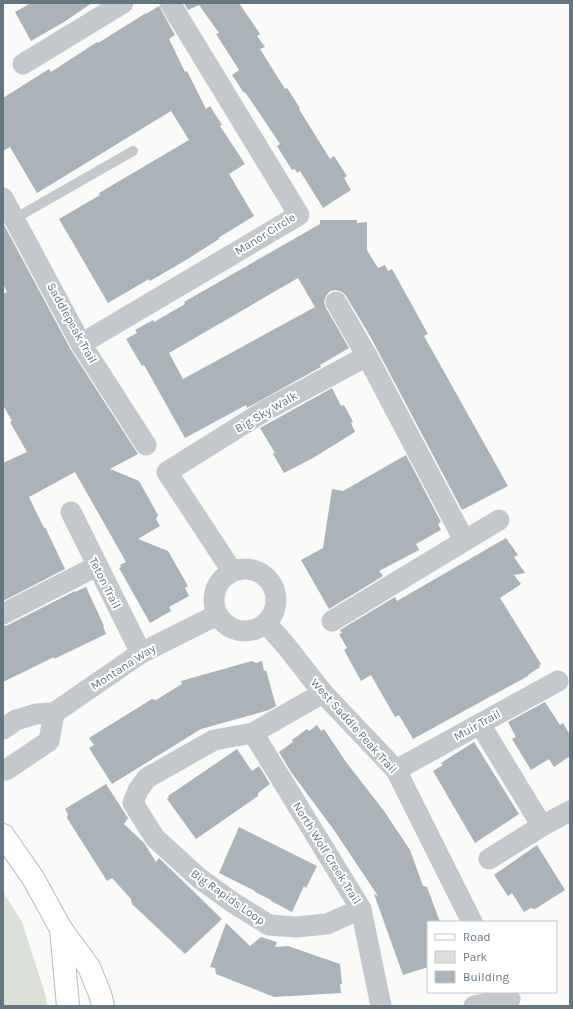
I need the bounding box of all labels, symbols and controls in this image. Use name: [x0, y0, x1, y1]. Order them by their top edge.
street label: Manor Circle: [232, 210, 298, 258]
street label: Saddlepeak Trail: [44, 280, 100, 366]
street label: Big Sky Walk: [232, 388, 300, 436]
street label: Teton Trail: [86, 555, 124, 611]
street label: Montana Way: [88, 641, 158, 693]
street label: West Saddle Peak Trail: [308, 676, 400, 776]
street label: Muir Trail: [451, 706, 503, 744]
street label: North Wolf Creek Trail: [290, 799, 364, 907]
street label: Big Rapids Loop: [188, 866, 268, 928]
legend: [427, 921, 557, 993]
text: Road: [463, 930, 491, 944]
text: Park: [463, 950, 488, 964]
text: Building: [463, 970, 510, 984]

